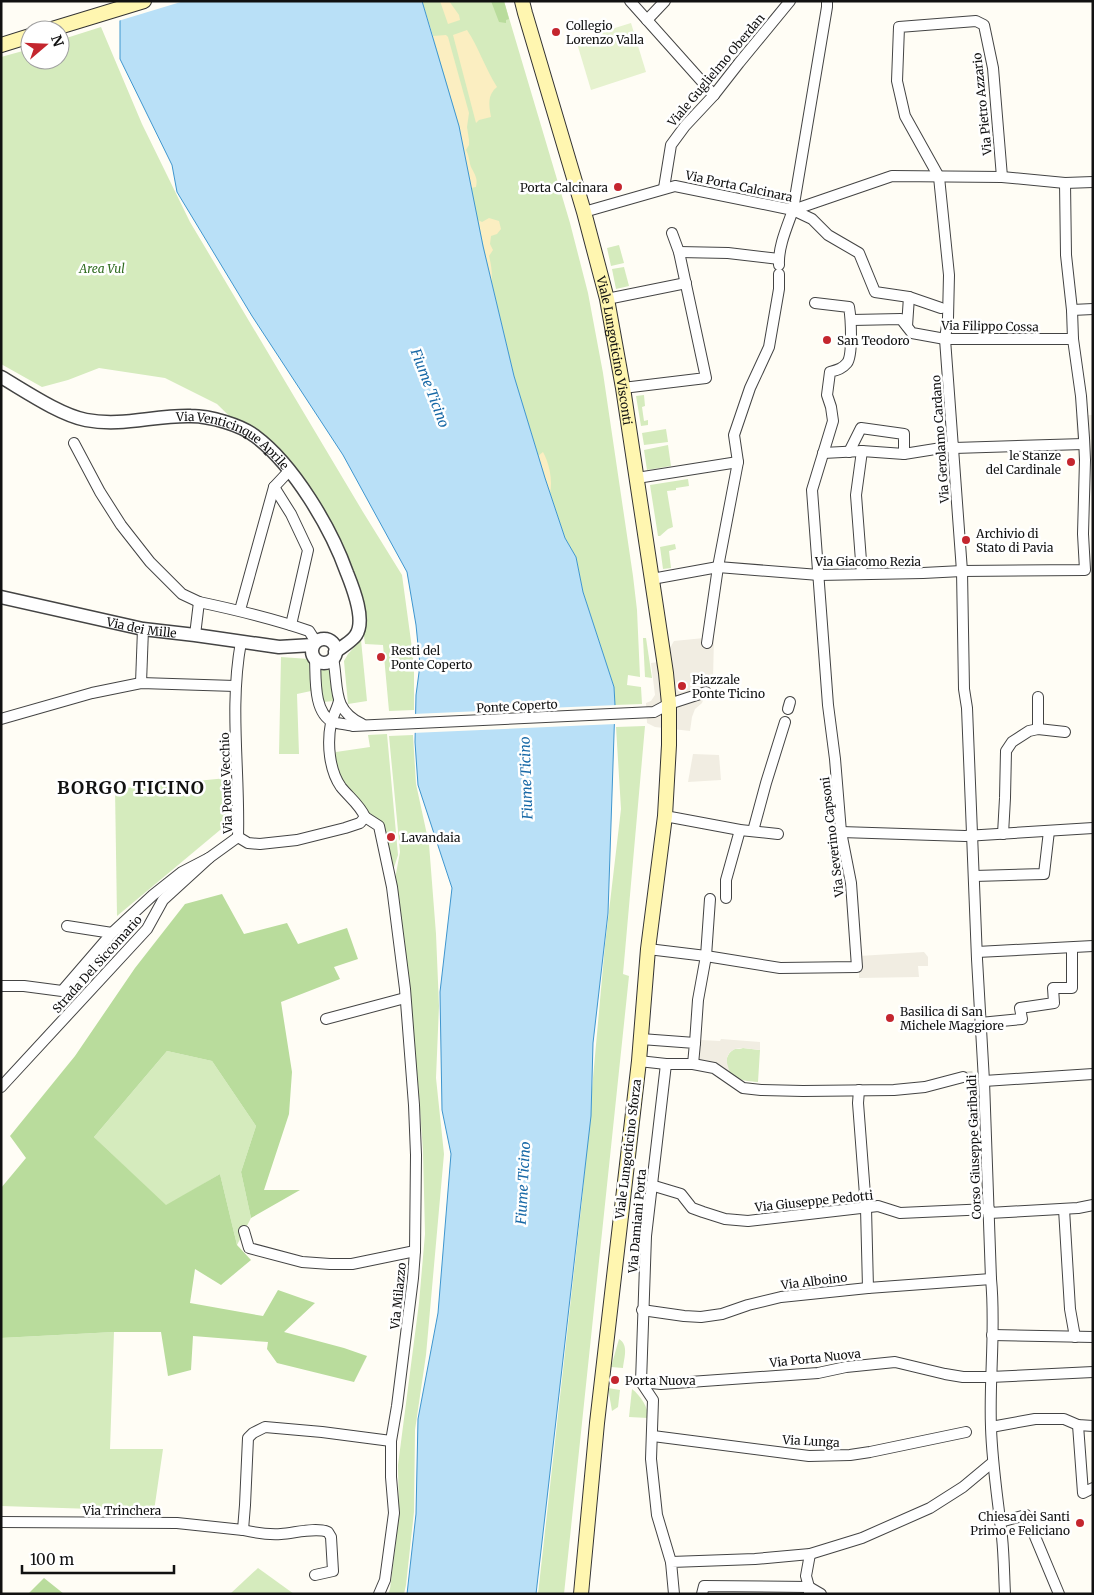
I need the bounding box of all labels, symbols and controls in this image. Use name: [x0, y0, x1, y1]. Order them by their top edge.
street label: Viale Guglielmo Oberdan: [664, 10, 768, 130]
place label: Collegio Lorenzo Valla: [566, 18, 644, 47]
north arrow: [20, 20, 70, 70]
marker: Collegio Lorenzo Valla: [550, 26, 562, 38]
text: N: [47, 33, 68, 49]
street label: Via Pietro Azzario: [969, 52, 995, 157]
street label: Via Porta Calcinara: [683, 167, 794, 205]
place label: Porta Calcinara: [520, 180, 609, 195]
marker: Porta Calcinara: [612, 181, 624, 193]
park label: Area Vul: [78, 261, 125, 276]
street label: Viale Lungoticino Visconti: [593, 273, 636, 426]
street label: Via Filippo Cossa: [940, 318, 1039, 334]
place label: San Teodoro: [837, 333, 910, 348]
marker: San Teodoro: [821, 334, 833, 346]
water label: Fiume Ticino: [406, 345, 453, 430]
street label: Via Gerolamo Cardano: [928, 375, 952, 504]
street label: Via Venticinque Aprile: [175, 408, 293, 472]
place label: le Stanze del Cardinale: [986, 448, 1061, 477]
marker: le Stanze del Cardinale: [1065, 456, 1077, 468]
place label: Archivio di Stato di Pavia: [975, 526, 1054, 555]
marker: Archivio di Stato di Pavia: [960, 534, 972, 546]
street label: Via Giacomo Rezia: [814, 554, 922, 569]
street label: Via dei Mille: [104, 613, 178, 640]
place label: Resti del Ponte Coperto: [391, 643, 472, 672]
marker: Resti del Ponte Coperto: [375, 651, 387, 663]
place label: Piazzale Ponte Ticino: [692, 672, 765, 701]
marker: Piazzale Ponte Ticino: [676, 680, 688, 692]
street label: Ponte Coperto: [476, 696, 558, 716]
street label: Via Ponte Vecchio: [217, 732, 235, 835]
water label: Fiume Ticino: [516, 736, 536, 821]
district label: BORGO TICINO: [57, 776, 205, 799]
street label: Via Severino Capsoni: [817, 776, 847, 899]
place label: Lavandaia: [401, 830, 461, 845]
marker: Lavandaia: [385, 831, 397, 843]
street label: Strada Del Siccomario: [49, 912, 145, 1016]
place label: Basilica di San Michele Maggiore: [900, 1004, 1004, 1033]
marker: Basilica di San Michele Maggiore: [884, 1012, 896, 1024]
street label: Corso Giuseppe Garibaldi: [964, 1074, 984, 1220]
street label: Viale Lungoticino Sforza: [612, 1078, 644, 1221]
water label: Fiume Ticino: [512, 1141, 534, 1226]
street label: Via Damiani Porta: [625, 1168, 649, 1275]
street label: Via Giuseppe Pedotti: [753, 1187, 874, 1215]
street label: Via Milazzo: [387, 1262, 409, 1331]
street label: Via Alboino: [779, 1269, 848, 1293]
street label: Via Porta Nuova: [768, 1346, 862, 1370]
place label: Porta Nuova: [625, 1373, 696, 1388]
marker: Porta Nuova: [609, 1374, 621, 1386]
street label: Via Lunga: [781, 1432, 841, 1450]
street label: Via Trinchera: [82, 1503, 162, 1518]
place label: Chiesa dei Santi Primo e Feliciano: [970, 1509, 1070, 1538]
marker: Chiesa dei Santi Primo e Feliciano: [1074, 1517, 1086, 1529]
scale bar: [22, 1542, 175, 1574]
text: 100 m: [30, 1550, 74, 1569]

